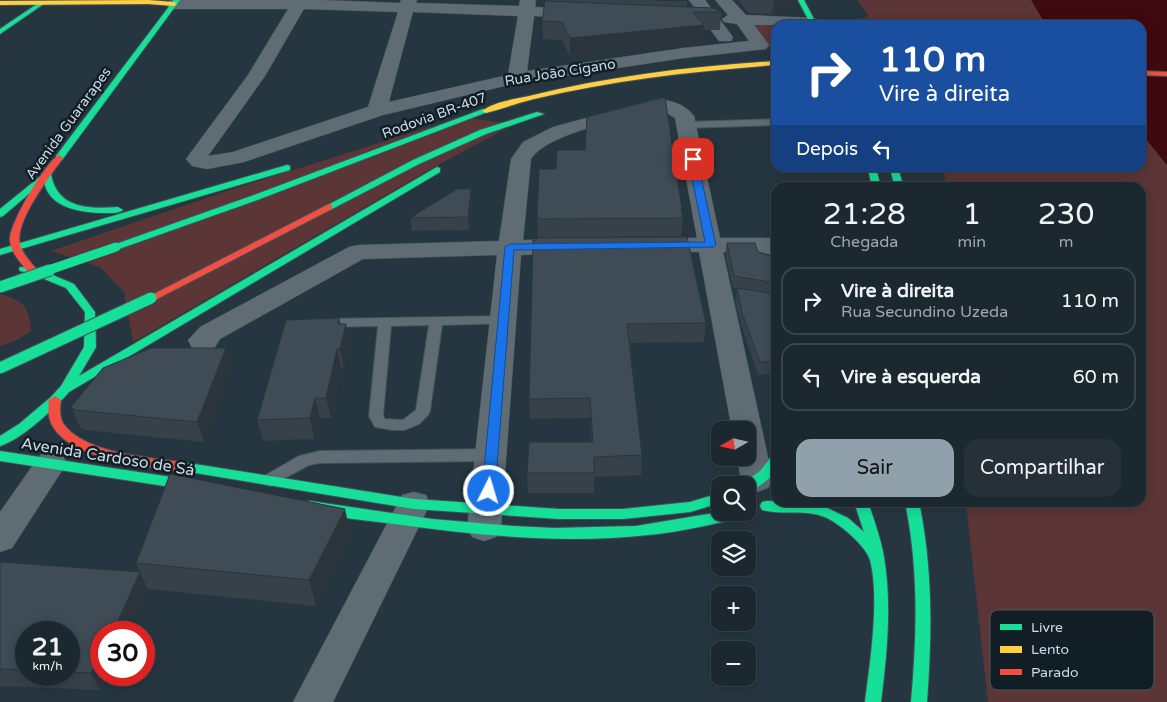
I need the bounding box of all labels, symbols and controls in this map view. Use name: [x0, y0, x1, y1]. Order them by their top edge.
text: 110 m: [879, 39, 986, 81]
icon: right: [796, 40, 861, 105]
street label: Rua João Cigano: [503, 55, 617, 90]
street label: Avenida Guararapes: [22, 64, 115, 183]
text: Vire à direita: [879, 81, 1010, 107]
street label: Rodovia BR-407: [380, 89, 489, 142]
icon: left: [868, 135, 896, 163]
pin: [672, 138, 714, 180]
text: Depois: [796, 138, 858, 160]
icon: arrive: [679, 145, 707, 173]
text: 21:28: [823, 196, 906, 233]
text: 1: [962, 196, 981, 233]
text: 230: [1038, 196, 1094, 233]
text: Chegada: [830, 232, 898, 252]
text: min: [958, 232, 986, 252]
text: m: [1059, 232, 1073, 252]
text: Vire à direita: [841, 280, 954, 302]
icon: right: [798, 287, 826, 315]
text: 110 m: [1061, 290, 1119, 312]
text: Rua Secundino Uzeda: [841, 302, 1008, 322]
icon: left: [798, 363, 826, 391]
text: Vire à esquerda: [841, 366, 981, 388]
text: 60 m: [1073, 366, 1119, 388]
north arrow: [711, 421, 756, 466]
map controls: [711, 421, 756, 686]
street label: Avenida Cardoso de Sá: [20, 433, 196, 481]
button: Sair: [796, 439, 954, 497]
button: Compartilhar: [964, 439, 1121, 497]
position arrow: [462, 464, 514, 516]
button: search: [711, 476, 756, 521]
button: layers: [711, 531, 756, 576]
button: +: [711, 586, 756, 631]
legend: [990, 610, 1154, 690]
text: Livre: [1031, 619, 1063, 636]
speed limit sign: 30: [90, 621, 155, 686]
text: 21: [32, 632, 63, 662]
button: −: [711, 641, 756, 686]
text: Lento: [1031, 641, 1069, 658]
text: km/h: [32, 659, 63, 673]
text: Parado: [1031, 664, 1079, 681]

